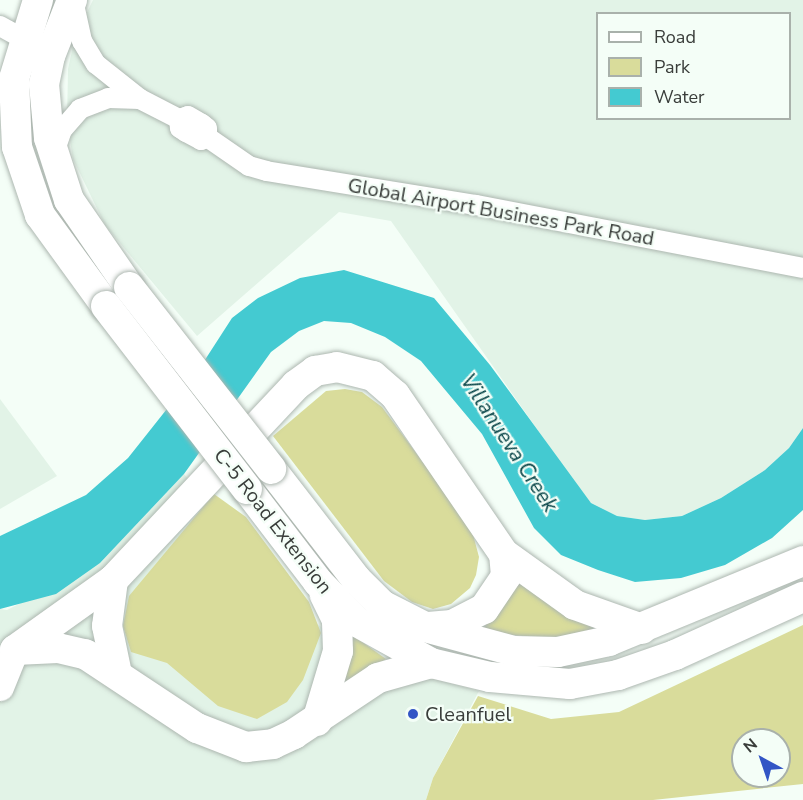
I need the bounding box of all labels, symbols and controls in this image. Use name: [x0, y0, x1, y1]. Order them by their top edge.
legend: [596, 12, 791, 120]
text: Road: [654, 25, 696, 49]
text: Park: [654, 55, 690, 79]
text: Water: [654, 85, 705, 109]
street label: Global Airport Business Park Road: [346, 173, 656, 251]
water label: Villanueva Creek: [455, 369, 563, 517]
street label: C-5 Road Extension: [209, 443, 337, 599]
place label: Cleanfuel: [425, 702, 511, 726]
marker: Cleanfuel: [406, 707, 420, 721]
north arrow: [731, 728, 791, 788]
text: N: [739, 733, 762, 758]

